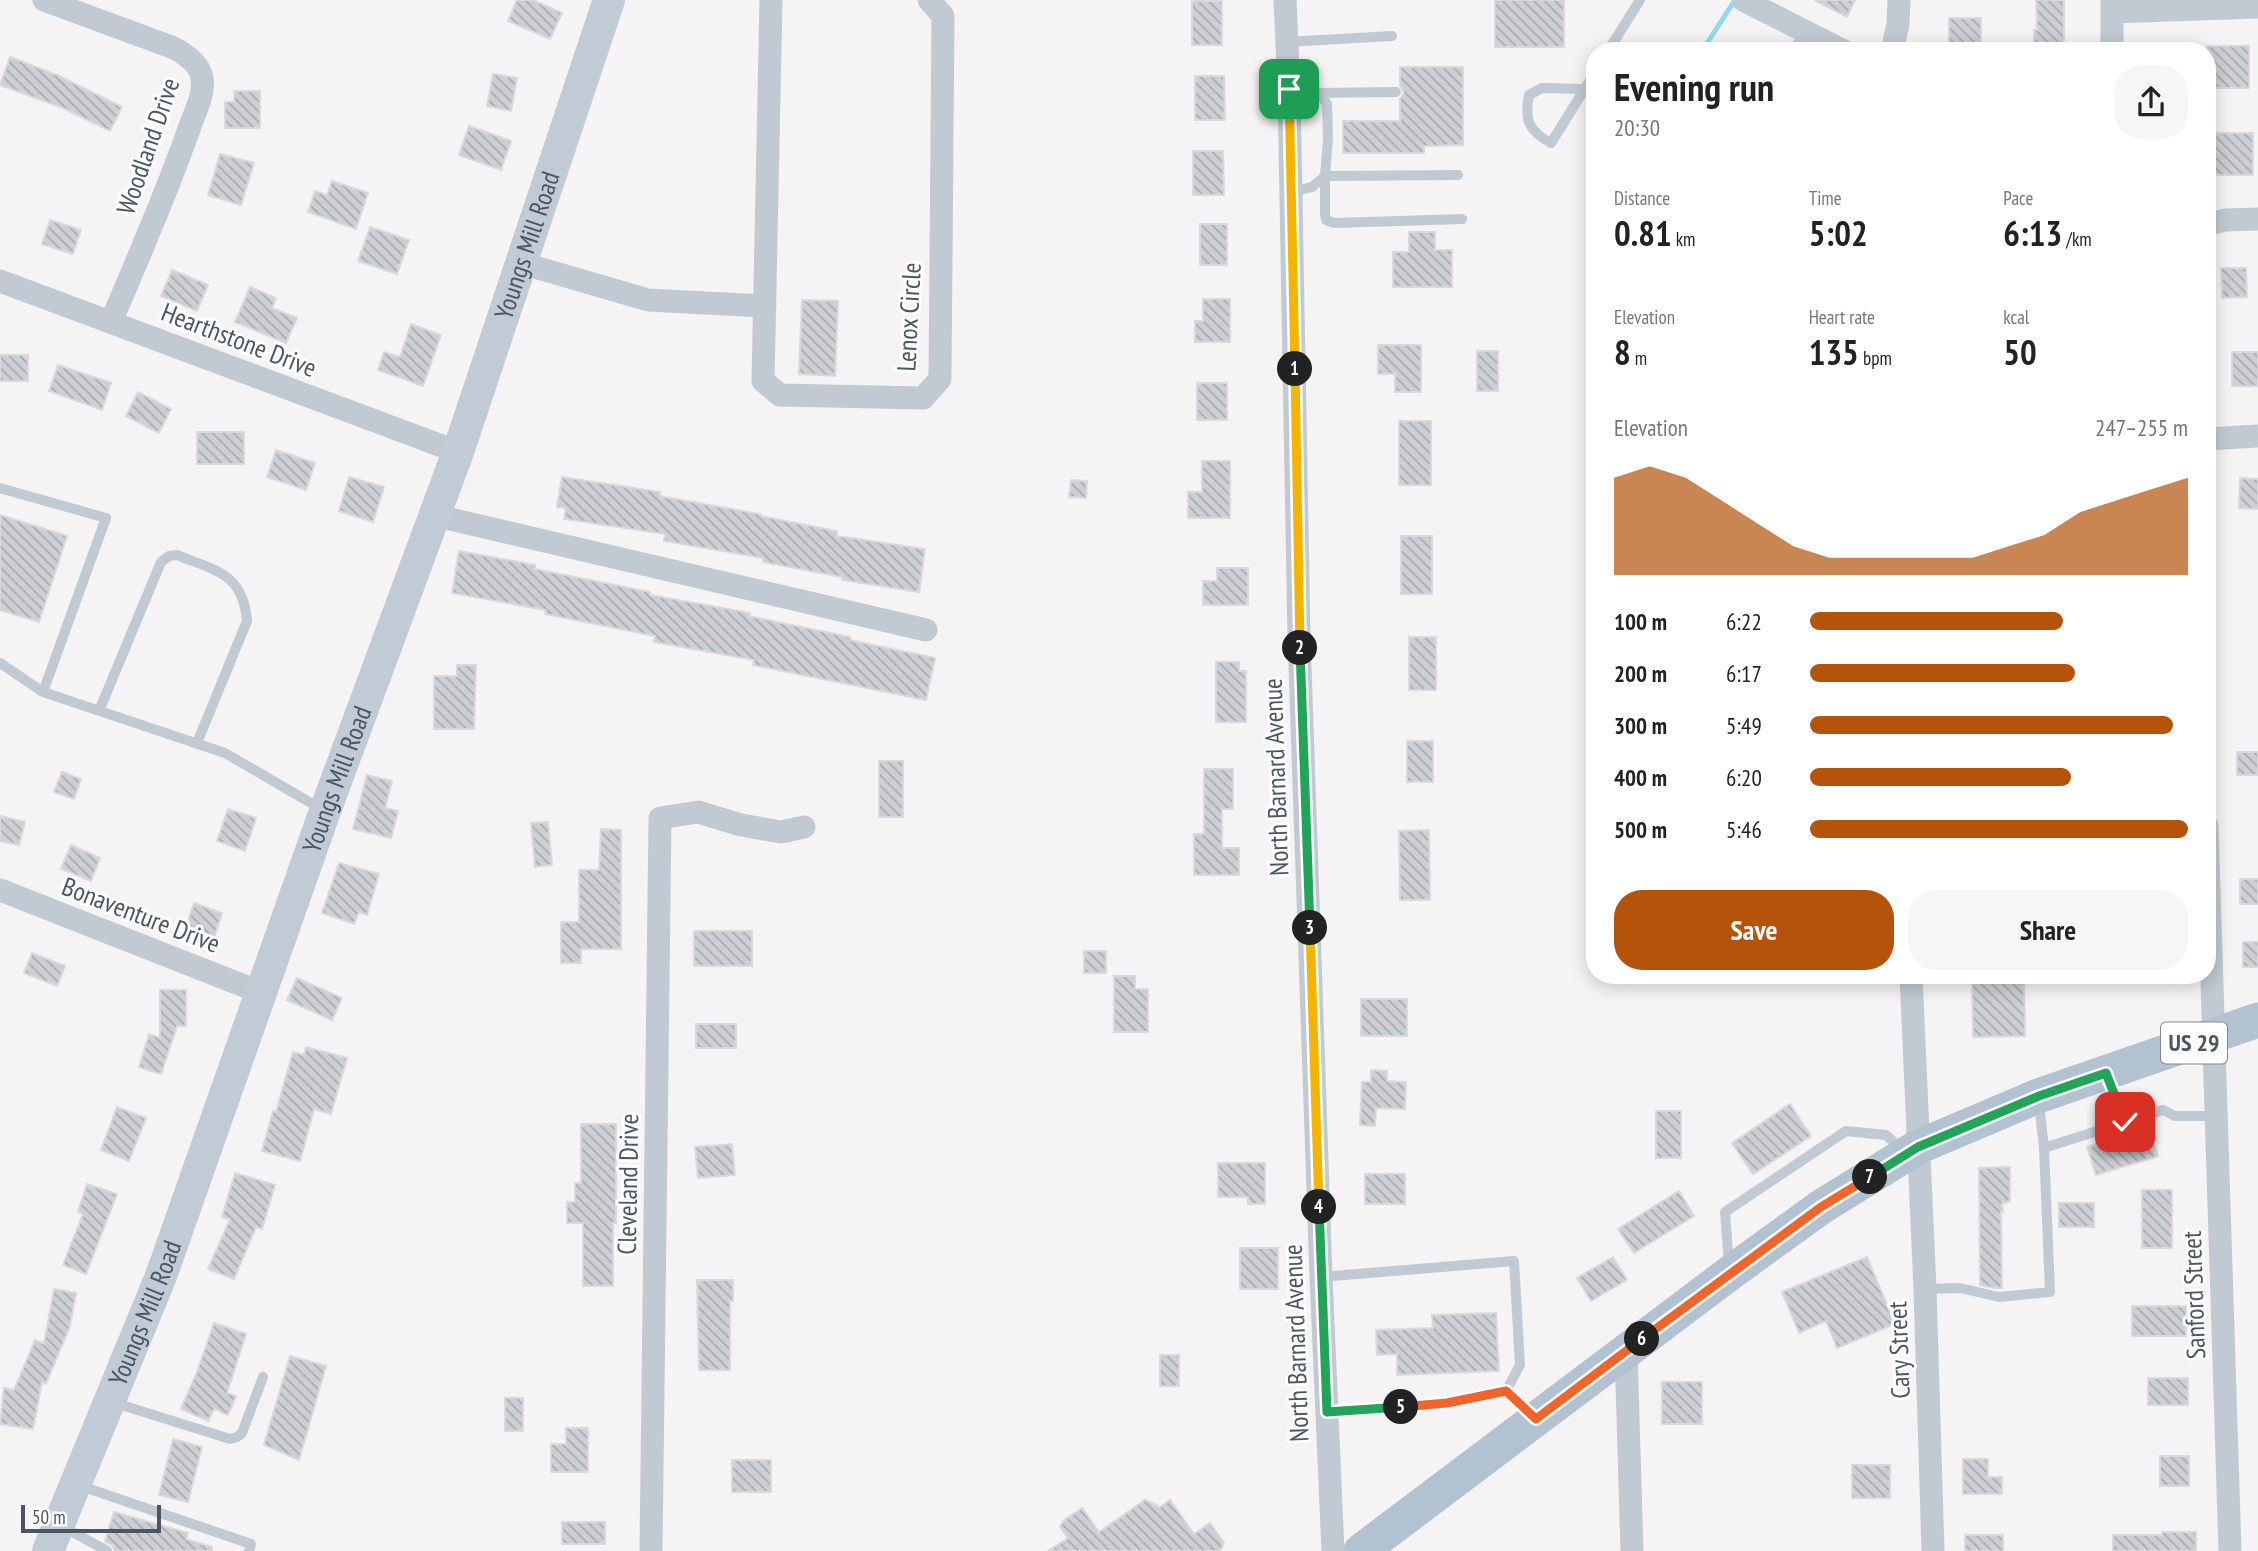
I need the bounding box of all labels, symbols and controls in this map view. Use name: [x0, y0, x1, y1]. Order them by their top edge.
pin: [1259, 59, 1319, 119]
text: Evening run: [1614, 62, 1774, 111]
button: share: [2114, 65, 2188, 139]
icon: arrive: [1270, 70, 1308, 108]
street label: Woodland Drive: [109, 73, 186, 218]
text: 20:30: [1614, 113, 1660, 142]
street label: Youngs Mill Road: [487, 167, 567, 323]
text: Distance: [1614, 186, 1670, 210]
text: Time: [1809, 186, 1842, 210]
text: Pace: [2003, 186, 2033, 210]
text: 0.81: [1614, 210, 1672, 256]
text: 5:02: [1809, 210, 1868, 256]
text: 6:13: [2003, 210, 2062, 256]
text: km: [1672, 227, 1695, 251]
text: /km: [2062, 227, 2092, 251]
street label: Lenox Circle: [889, 262, 928, 372]
street label: Hearthstone Drive: [157, 295, 321, 384]
text: Elevation: [1614, 305, 1675, 329]
text: Heart rate: [1809, 305, 1875, 329]
text: kcal: [2003, 305, 2029, 329]
text: 8: [1614, 329, 1631, 375]
text: 135: [1809, 329, 1859, 375]
text: 50: [2003, 329, 2037, 375]
text: m: [1631, 346, 1647, 370]
text: bpm: [1859, 346, 1892, 370]
pin: 1: [1278, 352, 1312, 386]
text: 1: [1290, 356, 1299, 380]
text: Elevation: [1614, 413, 1688, 442]
text: 247–255 m: [2095, 413, 2188, 442]
text: 100 m: [1614, 607, 1667, 636]
text: 6:22: [1726, 607, 1762, 636]
pin: 2: [1282, 630, 1318, 666]
text: 2: [1295, 635, 1304, 659]
text: 200 m: [1614, 659, 1667, 688]
text: 6:17: [1726, 659, 1762, 688]
street label: North Barnard Avenue: [1256, 678, 1295, 876]
street label: Youngs Mill Road: [295, 702, 378, 857]
text: 300 m: [1614, 711, 1667, 740]
text: 5:49: [1726, 711, 1762, 740]
text: 400 m: [1614, 763, 1667, 792]
text: 6:20: [1726, 763, 1762, 792]
text: 500 m: [1614, 815, 1667, 844]
text: 5:46: [1726, 815, 1762, 844]
street label: Bonaventure Drive: [58, 869, 225, 960]
button: Save: [1614, 890, 1894, 970]
button: Share: [1908, 890, 2188, 970]
pin: 3: [1292, 911, 1328, 946]
text: 3: [1305, 915, 1314, 939]
road number: US 29: [2161, 1023, 2227, 1064]
pin: [2095, 1092, 2155, 1152]
icon: check: [2106, 1103, 2144, 1141]
street label: Cleveland Drive: [610, 1113, 645, 1255]
pin: 7: [1853, 1160, 1888, 1194]
text: 7: [1865, 1164, 1874, 1188]
pin: 4: [1302, 1190, 1336, 1224]
text: 4: [1314, 1194, 1323, 1218]
street label: Sanford Street: [2175, 1230, 2212, 1360]
street label: Youngs Mill Road: [101, 1236, 188, 1390]
street label: North Barnard Avenue: [1276, 1244, 1315, 1442]
street label: Cary Street: [1880, 1301, 1917, 1399]
pin: 6: [1624, 1322, 1660, 1356]
text: 6: [1637, 1326, 1646, 1350]
pin: 5: [1384, 1390, 1418, 1424]
text: 5: [1396, 1394, 1405, 1418]
scale bar: [21, 1502, 161, 1534]
text: 50 m: [32, 1505, 66, 1529]

